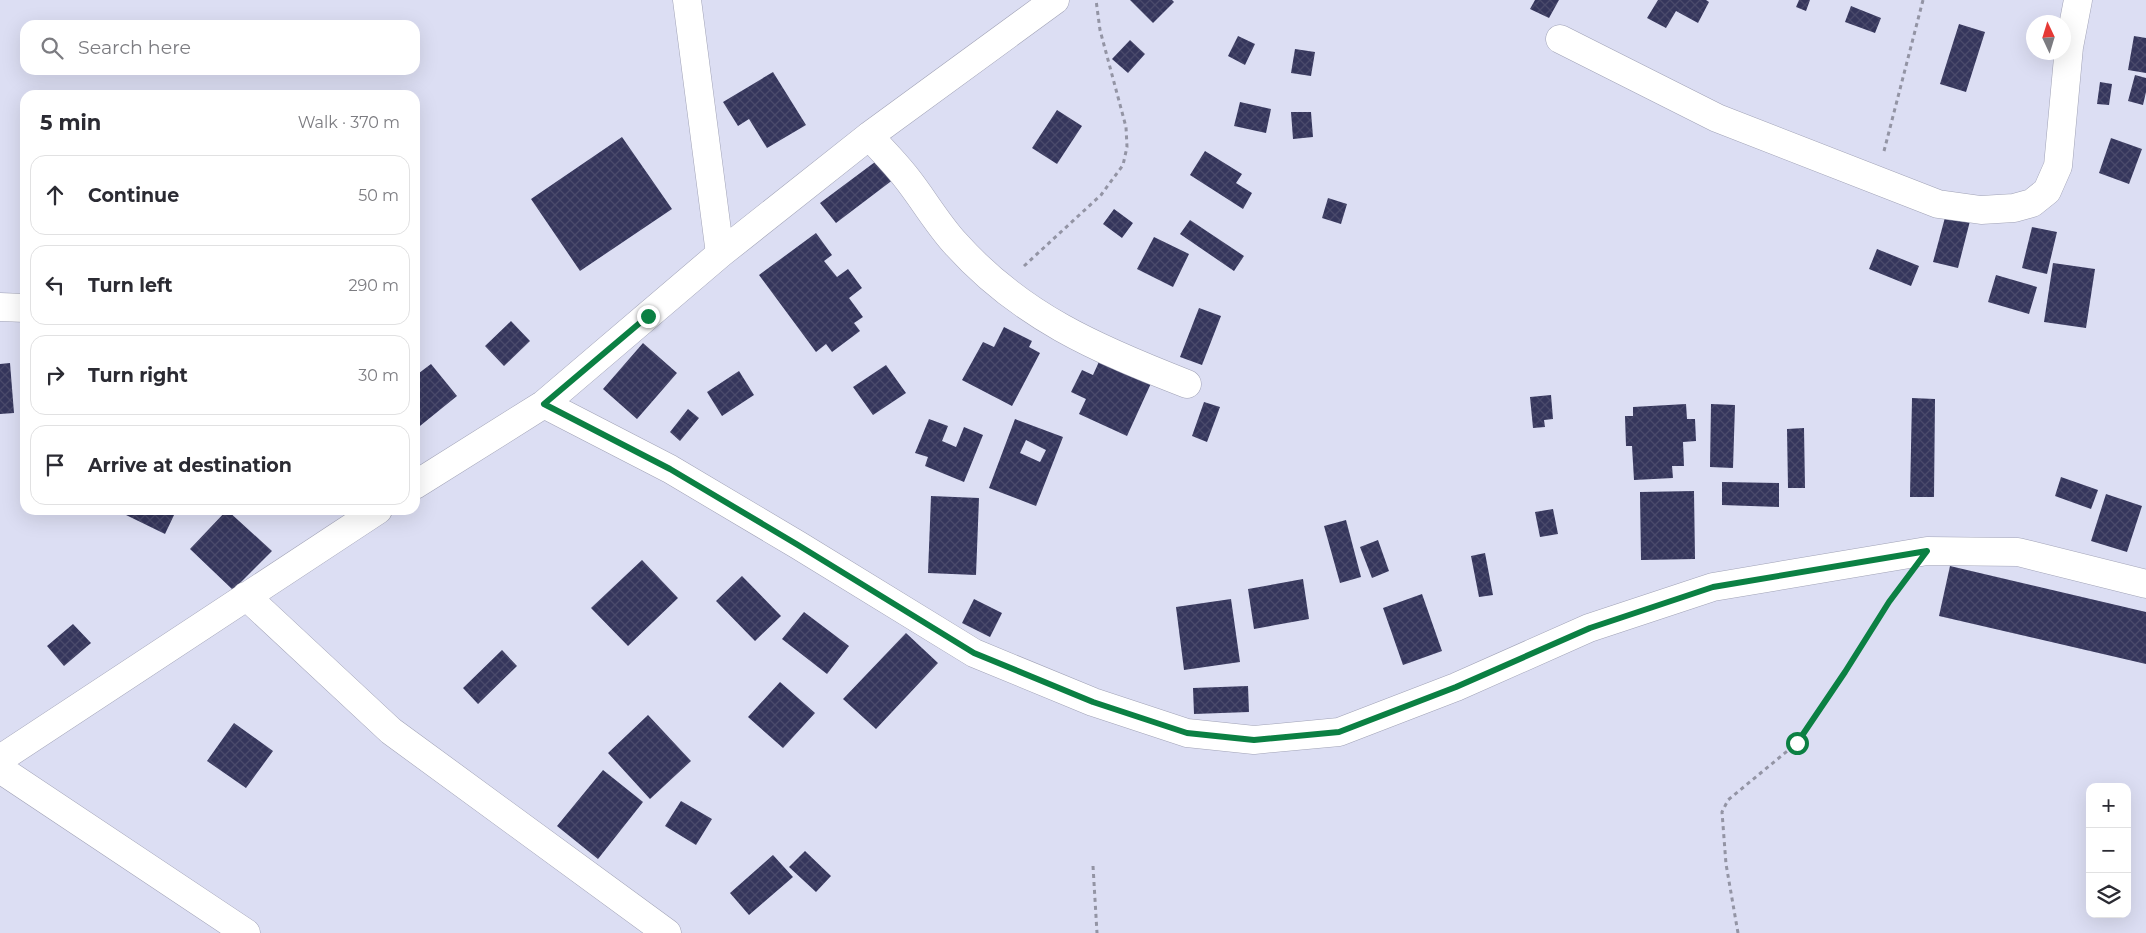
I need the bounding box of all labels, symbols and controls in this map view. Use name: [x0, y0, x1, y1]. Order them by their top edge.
north arrow: [2026, 15, 2071, 60]
search box: [20, 20, 420, 75]
icon: search: [38, 34, 66, 62]
text: Search here: [78, 36, 191, 59]
text: 5 min: [40, 110, 101, 135]
text: Walk · 370 m: [298, 113, 400, 132]
icon: ahead: [41, 181, 69, 209]
text: Continue: [88, 184, 179, 207]
text: 50 m: [358, 186, 399, 205]
icon: left: [41, 271, 69, 299]
text: Turn left: [88, 274, 173, 297]
text: 290 m: [348, 276, 399, 295]
route end: [637, 305, 660, 328]
icon: right: [41, 361, 69, 389]
text: Turn right: [88, 364, 188, 387]
text: 30 m: [358, 366, 399, 385]
icon: arrive: [41, 451, 69, 479]
text: Arrive at destination: [88, 454, 292, 477]
route start: [1786, 732, 1809, 755]
map controls: [2086, 783, 2131, 918]
button: +: [2086, 783, 2131, 828]
button: −: [2086, 828, 2131, 873]
button: layers: [2086, 873, 2131, 918]

